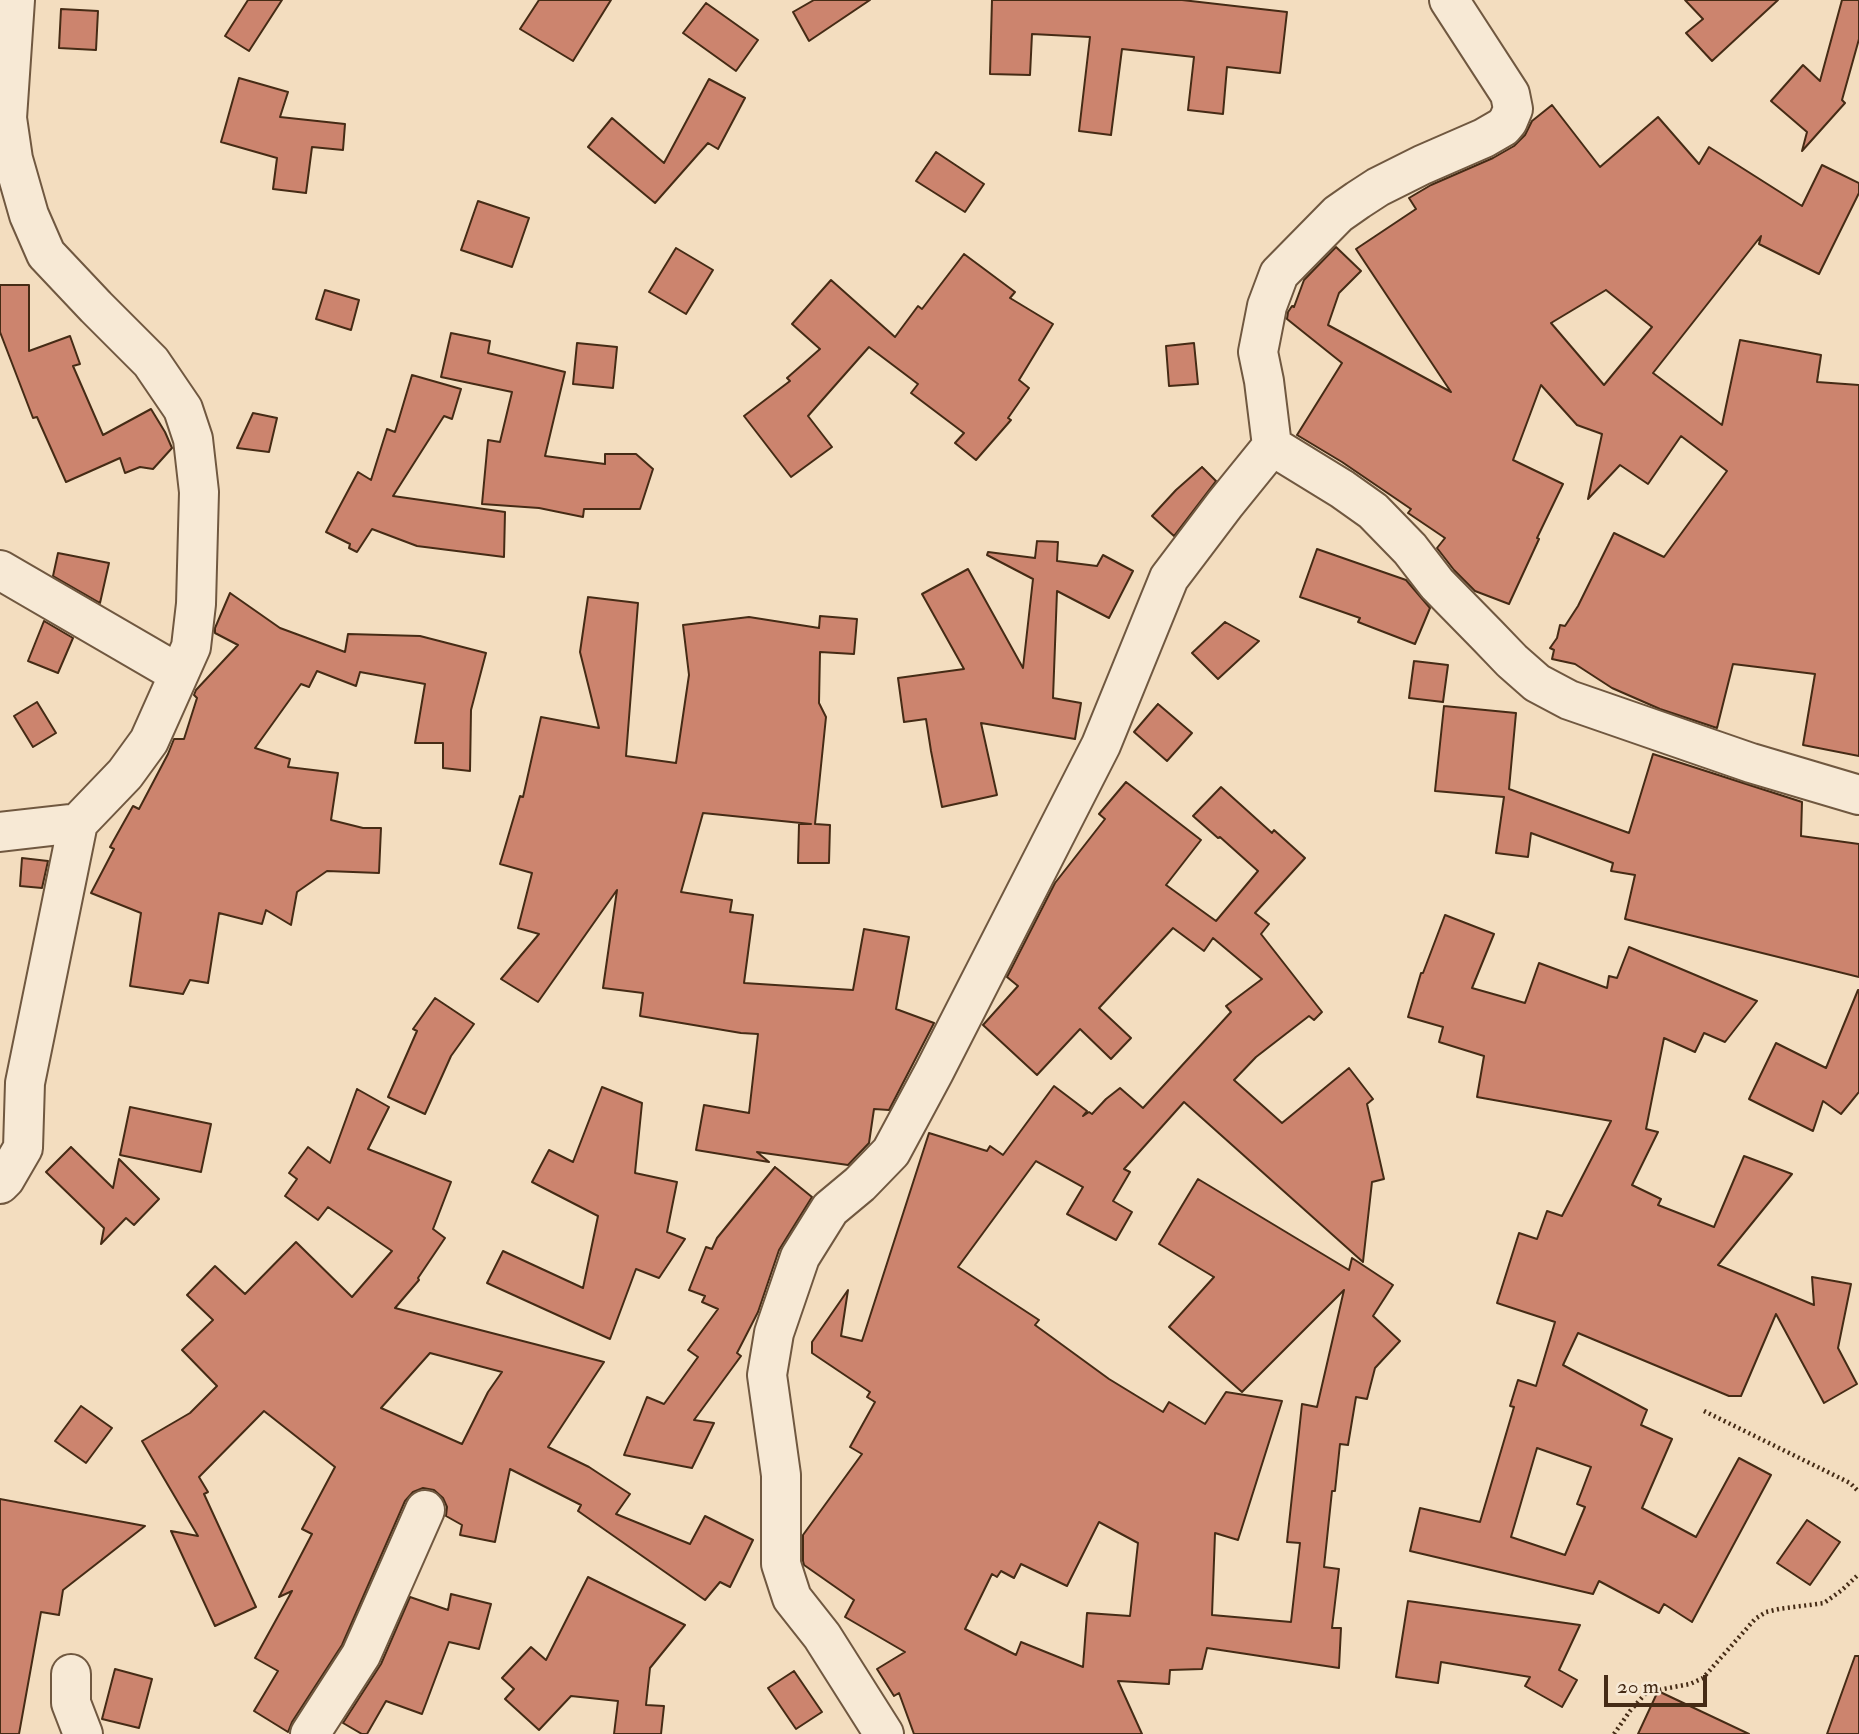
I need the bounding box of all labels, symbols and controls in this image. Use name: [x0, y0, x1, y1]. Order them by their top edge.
scale bar: [1607, 1660, 1710, 1704]
text: 20 m: [1617, 1673, 1659, 1700]

